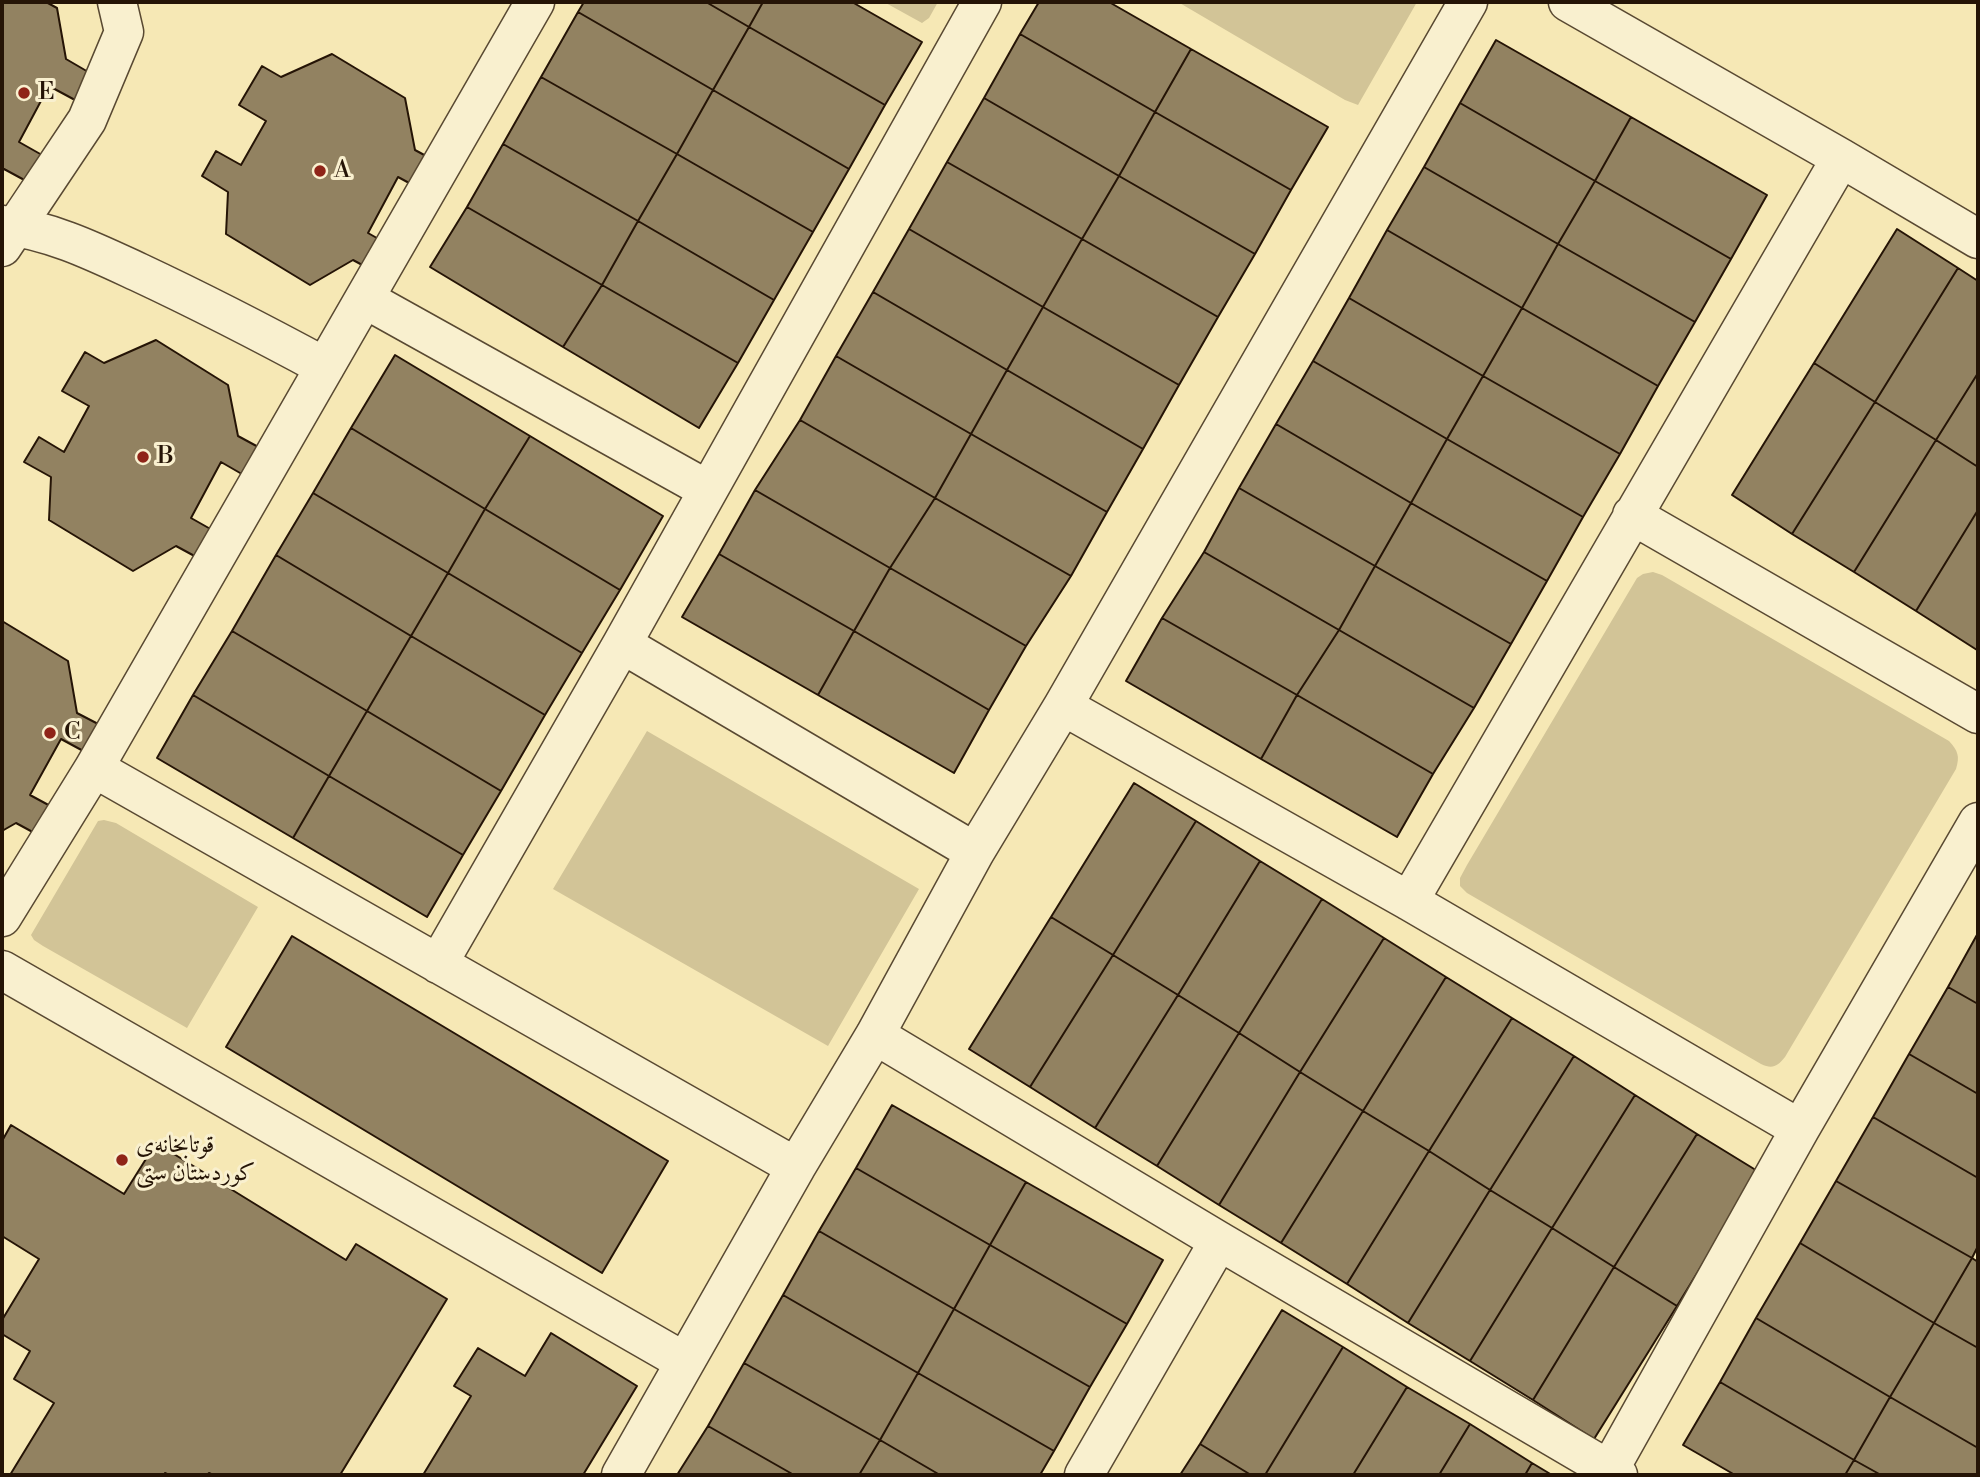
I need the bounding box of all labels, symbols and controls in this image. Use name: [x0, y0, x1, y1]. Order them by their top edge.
place label: E: [38, 79, 55, 107]
marker: E: [16, 85, 32, 101]
place label: A: [334, 157, 350, 185]
marker: A: [312, 163, 328, 179]
place label: B: [157, 443, 174, 471]
marker: B: [135, 449, 151, 465]
place label: C: [64, 719, 80, 747]
marker: C: [42, 725, 58, 741]
place label: قوتابخانەی کوردستان ستی: [136, 1132, 255, 1188]
marker: قوتابخانەی کوردستان ستی: [114, 1152, 130, 1168]

